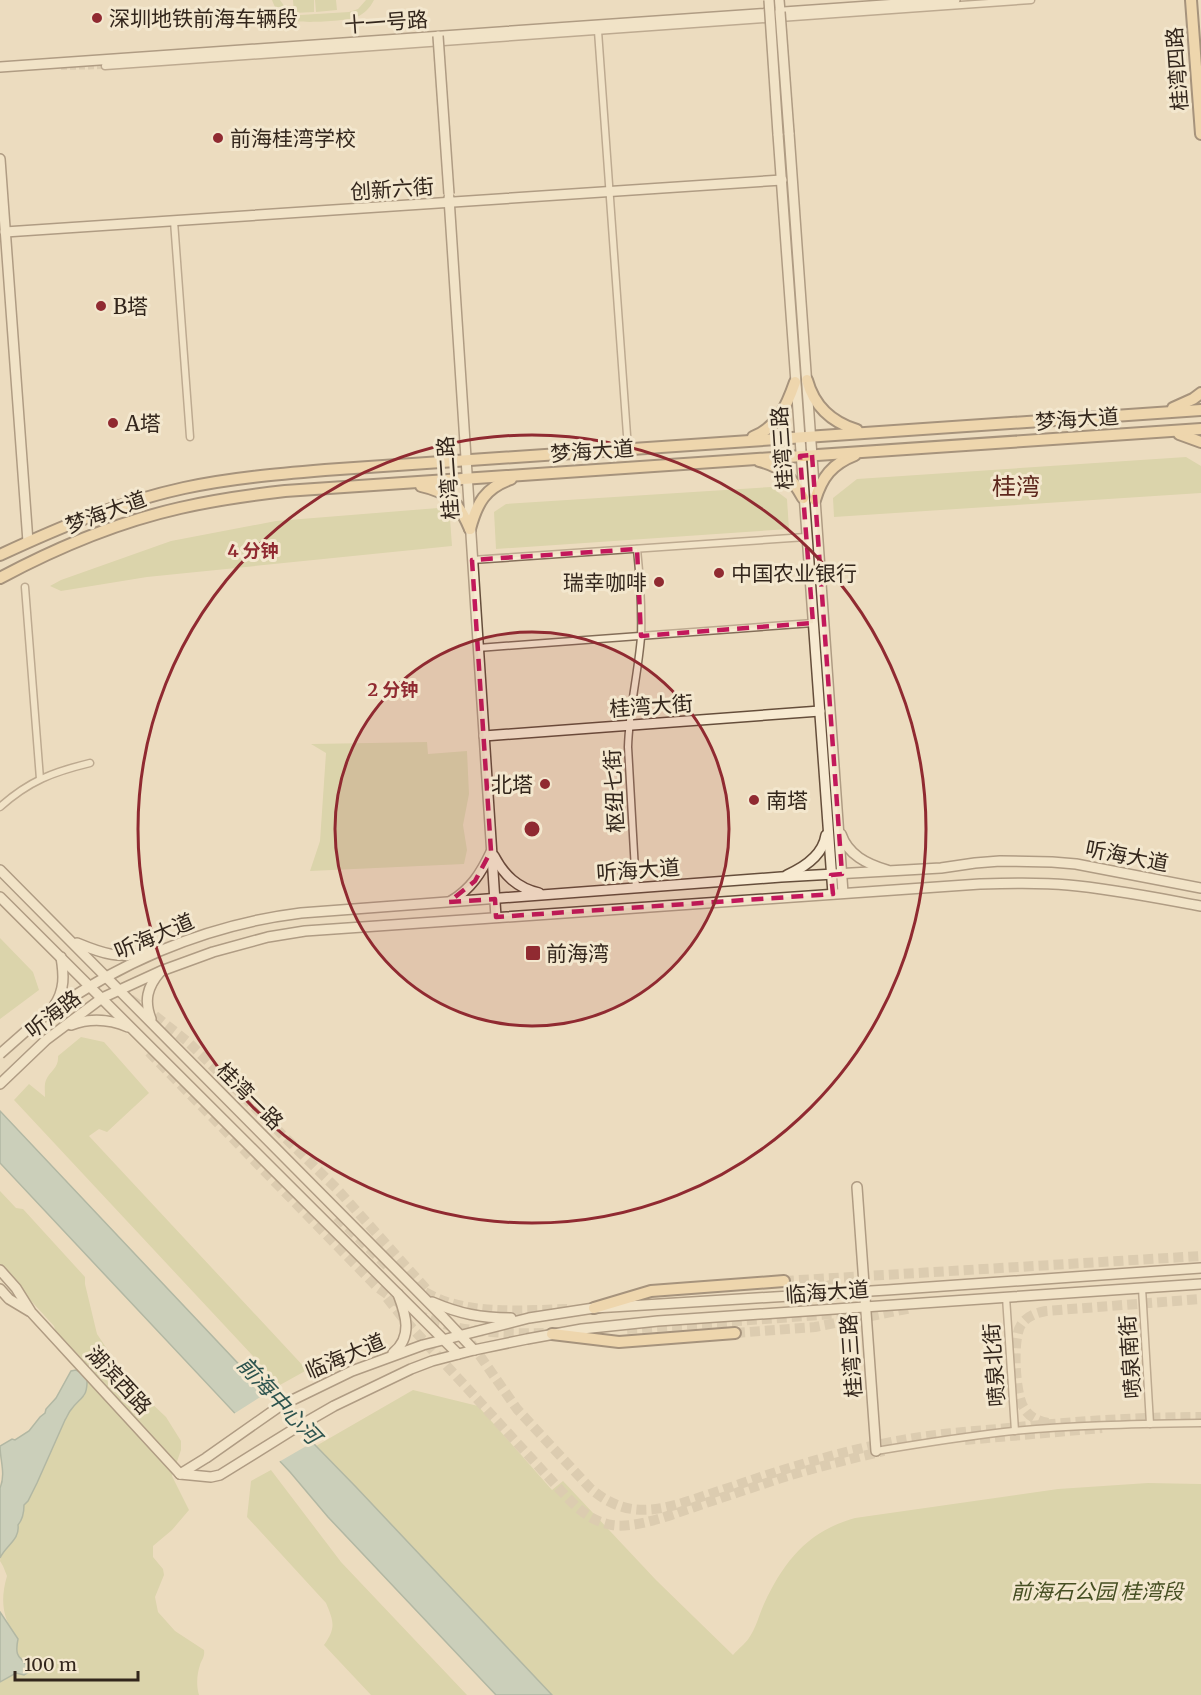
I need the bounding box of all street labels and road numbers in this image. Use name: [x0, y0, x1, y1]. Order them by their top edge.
street label: 十一号路: [343, 6, 429, 38]
street label: 桂湾四路: [1161, 26, 1193, 112]
street label: 创新六街: [349, 173, 435, 205]
street label: 梦海大道: [1034, 403, 1120, 435]
street label: 桂湾三路: [766, 405, 798, 491]
street label: 桂湾二路: [432, 435, 464, 521]
street label: 梦海大道: [549, 435, 635, 467]
street label: 梦海大道: [62, 485, 150, 539]
street label: 桂湾大街: [608, 690, 694, 722]
street label: 枢纽七街: [598, 748, 630, 834]
street label: 听海大道: [1083, 835, 1171, 877]
street label: 听海大道: [595, 854, 681, 886]
street label: 听海大道: [110, 907, 198, 965]
street label: 听海路: [20, 984, 86, 1044]
street label: 桂湾一路: [211, 1057, 289, 1135]
street label: 临海大道: [784, 1276, 870, 1308]
street label: 桂湾三路: [835, 1313, 867, 1399]
street label: 喷泉南街: [1114, 1314, 1146, 1400]
street label: 喷泉北街: [978, 1322, 1010, 1408]
street label: 临海大道: [301, 1327, 389, 1385]
street label: 湖滨西路: [80, 1340, 158, 1420]

